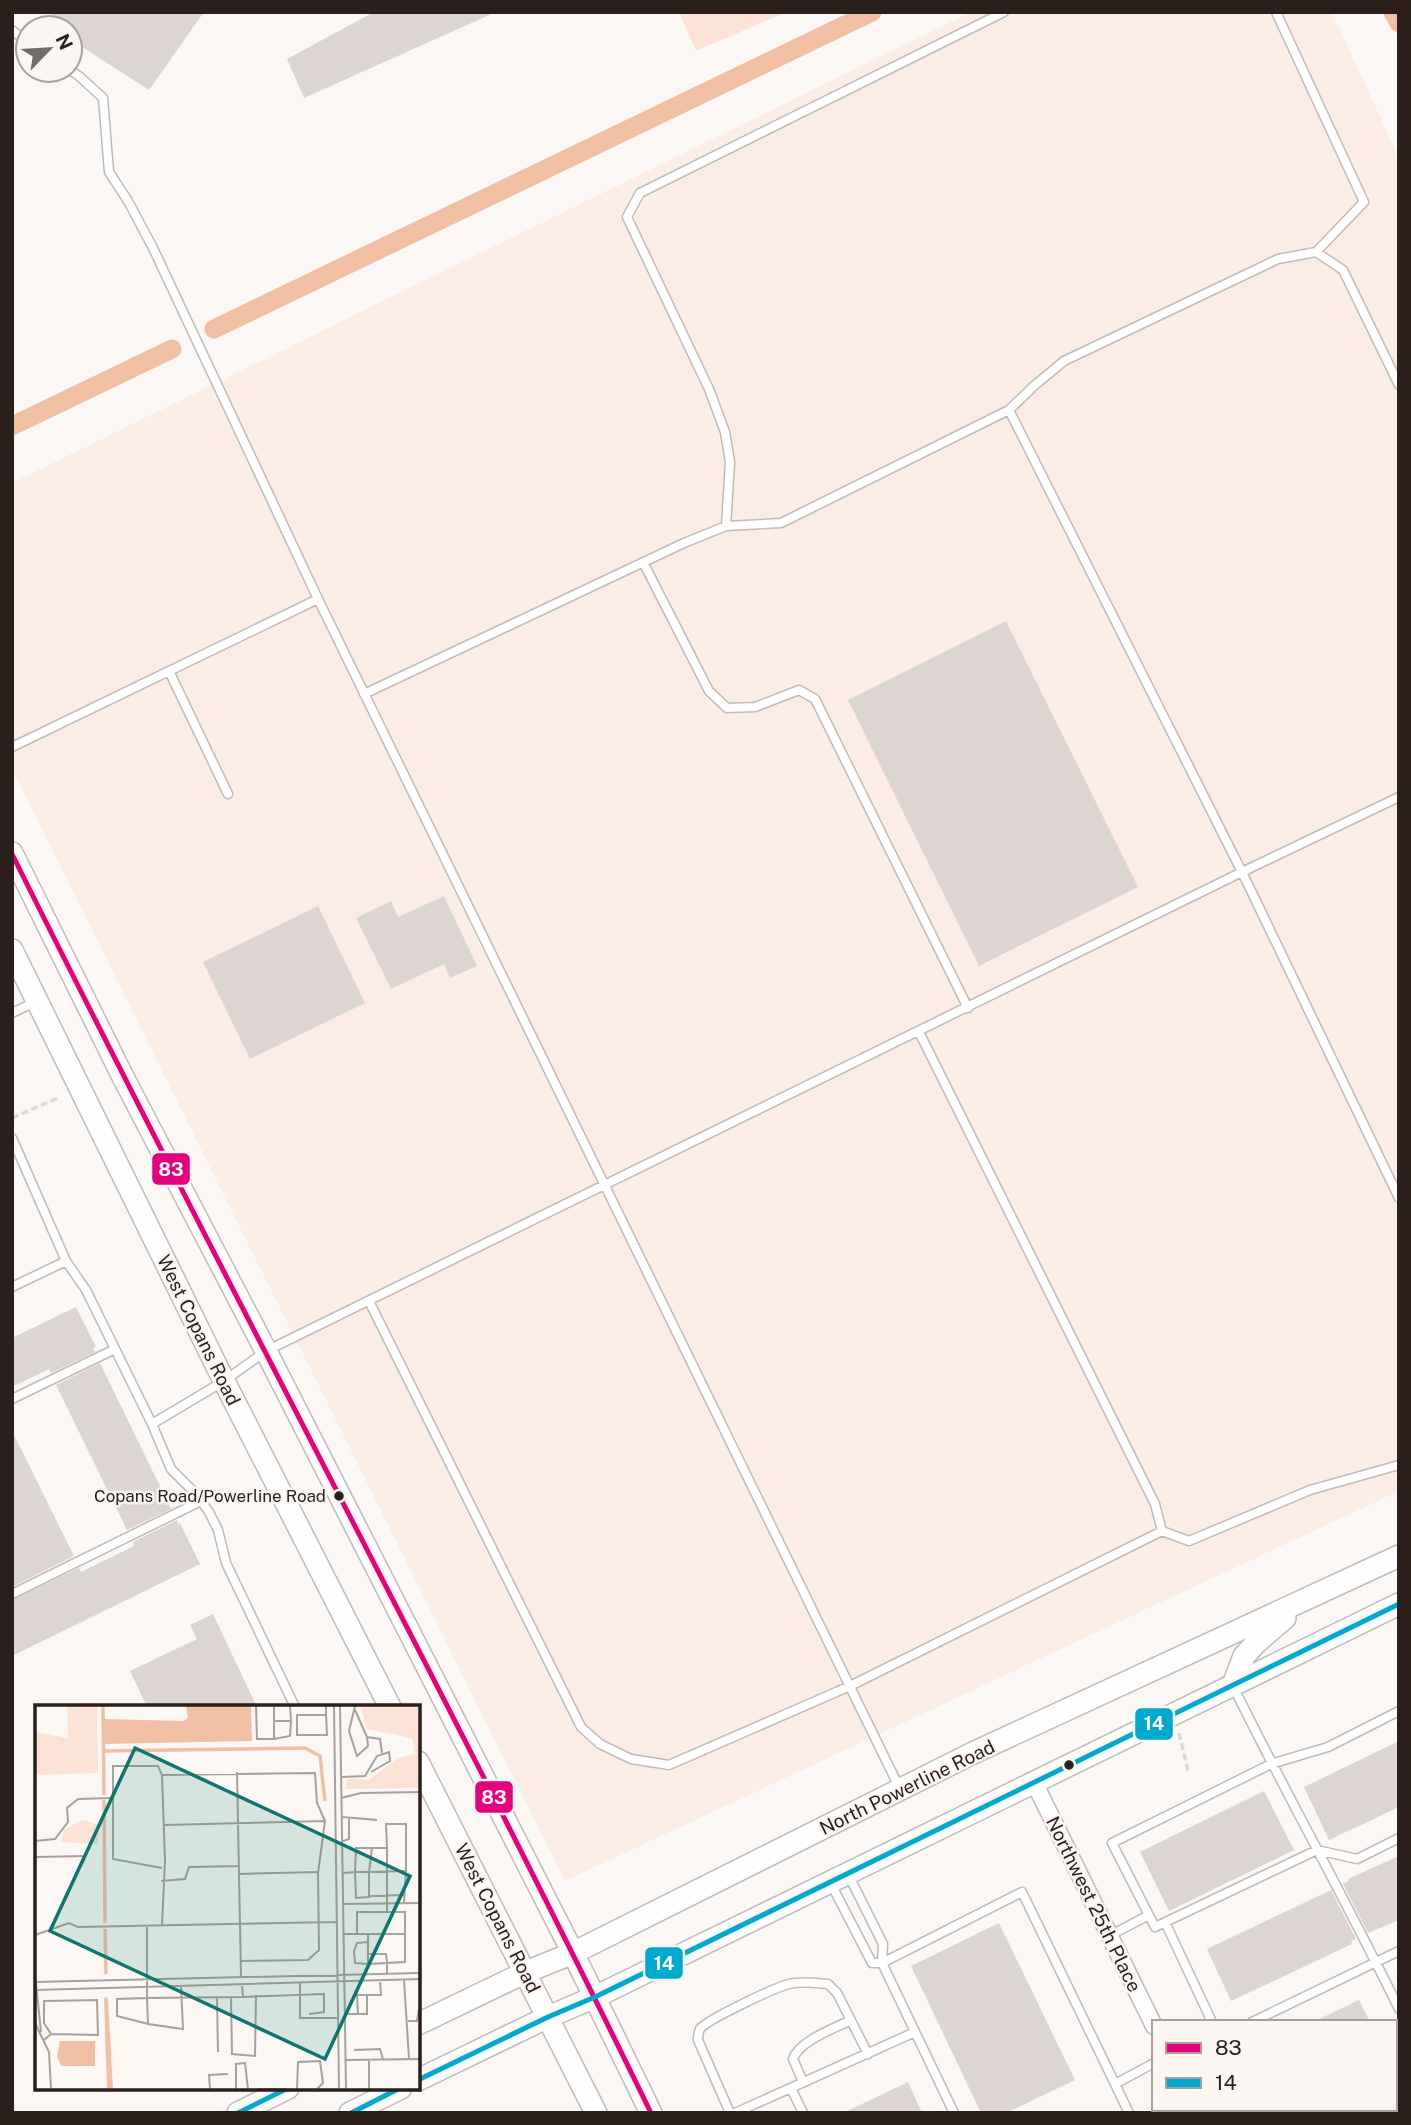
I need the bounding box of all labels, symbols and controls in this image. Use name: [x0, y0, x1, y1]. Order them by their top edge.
north arrow: [14, 14, 84, 84]
text: N: [51, 30, 78, 53]
line badge: 83: [151, 1152, 191, 1186]
text: 83: [158, 1158, 184, 1180]
street label: West Copans Road: [153, 1251, 245, 1409]
place label: Copans Road/Powerline Road: [94, 1486, 326, 1506]
marker: Copans Road/Powerline Road: [332, 1489, 346, 1503]
inset map: [35, 1705, 420, 2090]
line badge: 14: [1134, 1707, 1174, 1741]
text: 14: [1144, 1712, 1164, 1734]
street label: North Powerline Road: [816, 1735, 998, 1839]
unlabelled marker: [1062, 1758, 1076, 1772]
line badge: 83: [474, 1780, 514, 1814]
text: 83: [481, 1786, 507, 1808]
street label: Northwest 25th Place: [1042, 1813, 1146, 1995]
street label: West Copans Road: [451, 1840, 545, 1996]
line badge: 14: [644, 1946, 684, 1980]
text: 14: [654, 1952, 674, 1974]
legend: [1152, 2020, 1397, 2111]
text: 83: [1215, 2035, 1242, 2060]
text: 14: [1215, 2070, 1237, 2095]

